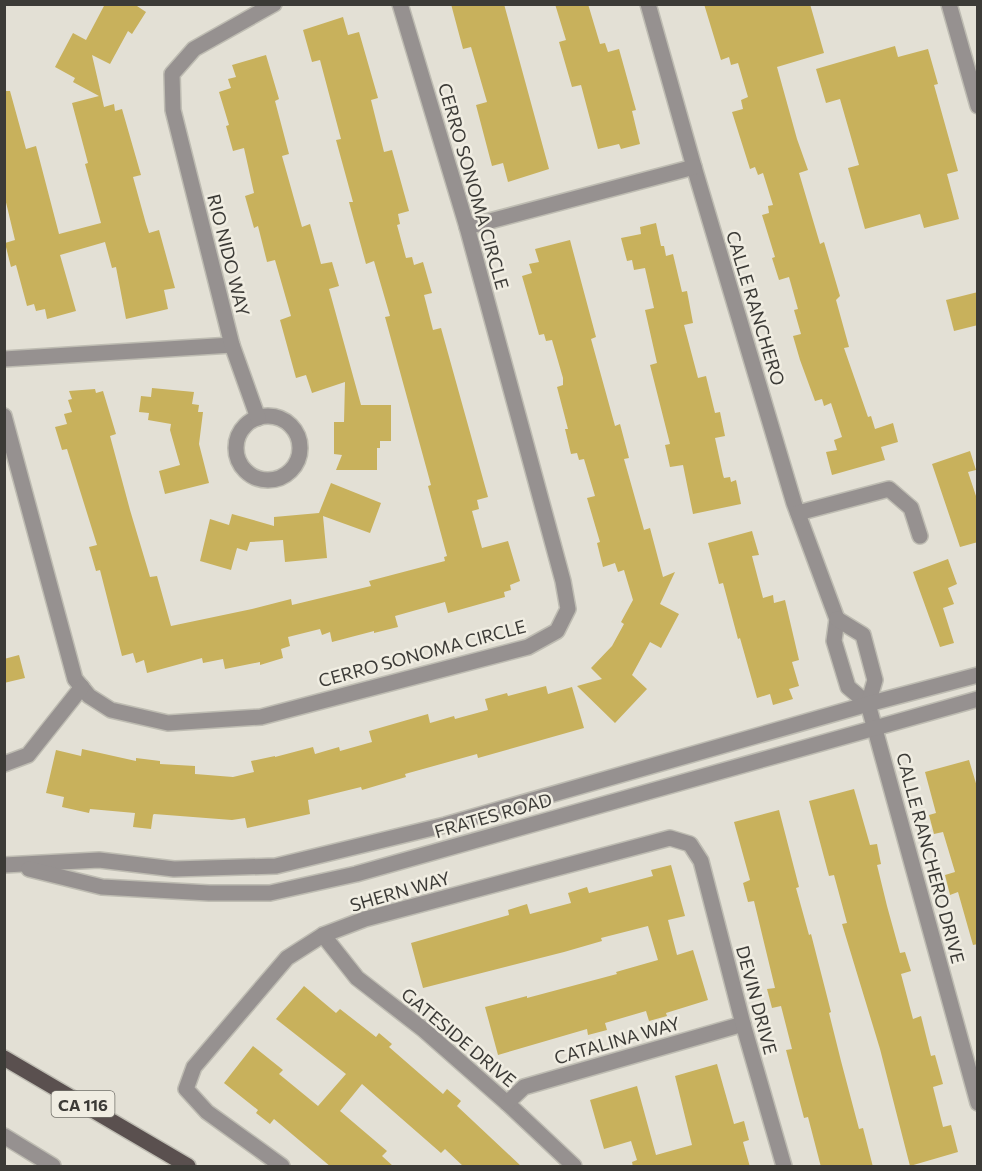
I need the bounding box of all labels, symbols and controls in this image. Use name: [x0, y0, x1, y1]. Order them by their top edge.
street label: CERRO SONOMA CIRCLE: [434, 80, 514, 292]
street label: RIO NIDO WAY: [203, 192, 255, 318]
street label: CALLE RANCHERO: [722, 228, 790, 388]
street label: CERRO SONOMA CIRCLE: [316, 615, 528, 691]
street label: CALLE RANCHERO DRIVE: [892, 750, 970, 966]
street label: FRATES ROAD: [432, 788, 554, 842]
street label: SHERN WAY: [347, 866, 453, 916]
street label: DEVIN DRIVE: [732, 943, 782, 1057]
street label: GATESIDE DRIVE: [397, 983, 521, 1091]
street label: CATALINA WAY: [552, 1011, 683, 1068]
road number: CA 116: [52, 1091, 115, 1117]

